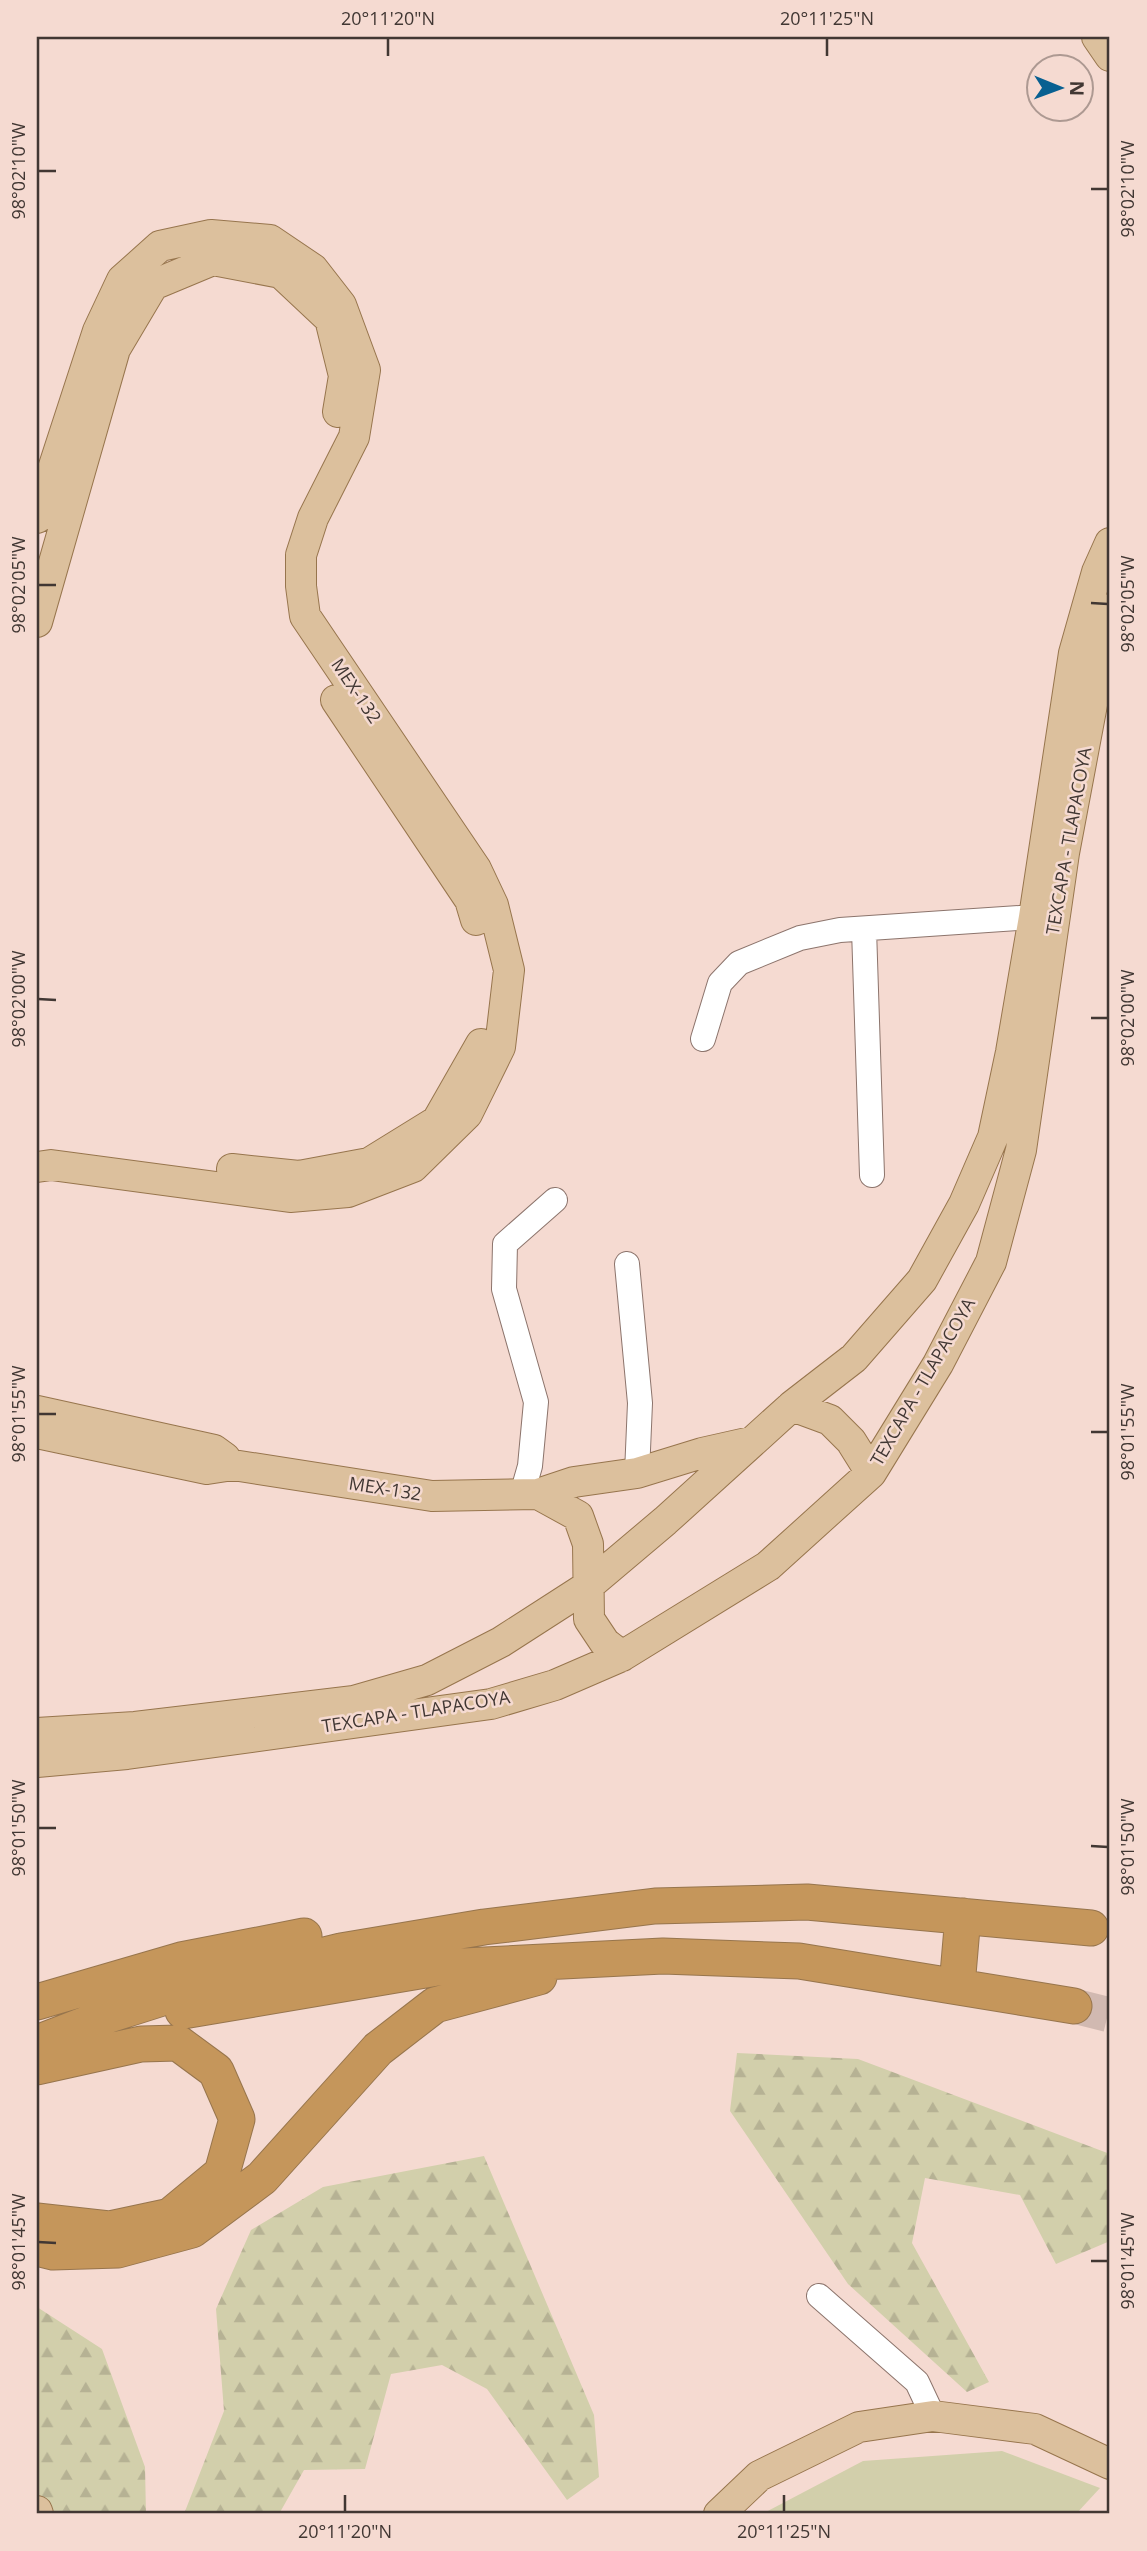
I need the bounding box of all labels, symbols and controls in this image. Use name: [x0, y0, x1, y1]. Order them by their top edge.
text: 20°11'20"N: [341, 6, 435, 30]
text: 20°11'25"N: [780, 6, 874, 30]
north arrow: [1024, 52, 1094, 122]
text: N: [1064, 80, 1090, 96]
text: 98°02'10"W: [6, 122, 30, 220]
text: 98°02'10"W: [1115, 140, 1139, 238]
text: 98°02'05"W: [6, 536, 30, 634]
text: 98°02'05"W: [1115, 555, 1139, 653]
street label: MEX-132: [326, 653, 387, 728]
street label: TEXCAPA - TLAPACOYA: [1040, 745, 1096, 937]
text: 98°02'00"W: [6, 950, 30, 1048]
text: 98°02'00"W: [1115, 969, 1139, 1067]
street label: TEXCAPA - TLAPACOYA: [864, 1293, 980, 1470]
text: 98°01'55"W: [6, 1365, 30, 1463]
text: 98°01'55"W: [1115, 1383, 1139, 1481]
street label: MEX-132: [347, 1470, 423, 1506]
street label: TEXCAPA - TLAPACOYA: [320, 1684, 512, 1738]
text: 98°01'50"W: [6, 1779, 30, 1877]
text: 98°01'50"W: [1115, 1798, 1139, 1896]
text: 98°01'45"W: [6, 2193, 30, 2291]
text: 98°01'45"W: [1115, 2212, 1139, 2310]
text: 20°11'20"N: [298, 2519, 392, 2543]
text: 20°11'25"N: [737, 2519, 831, 2543]

